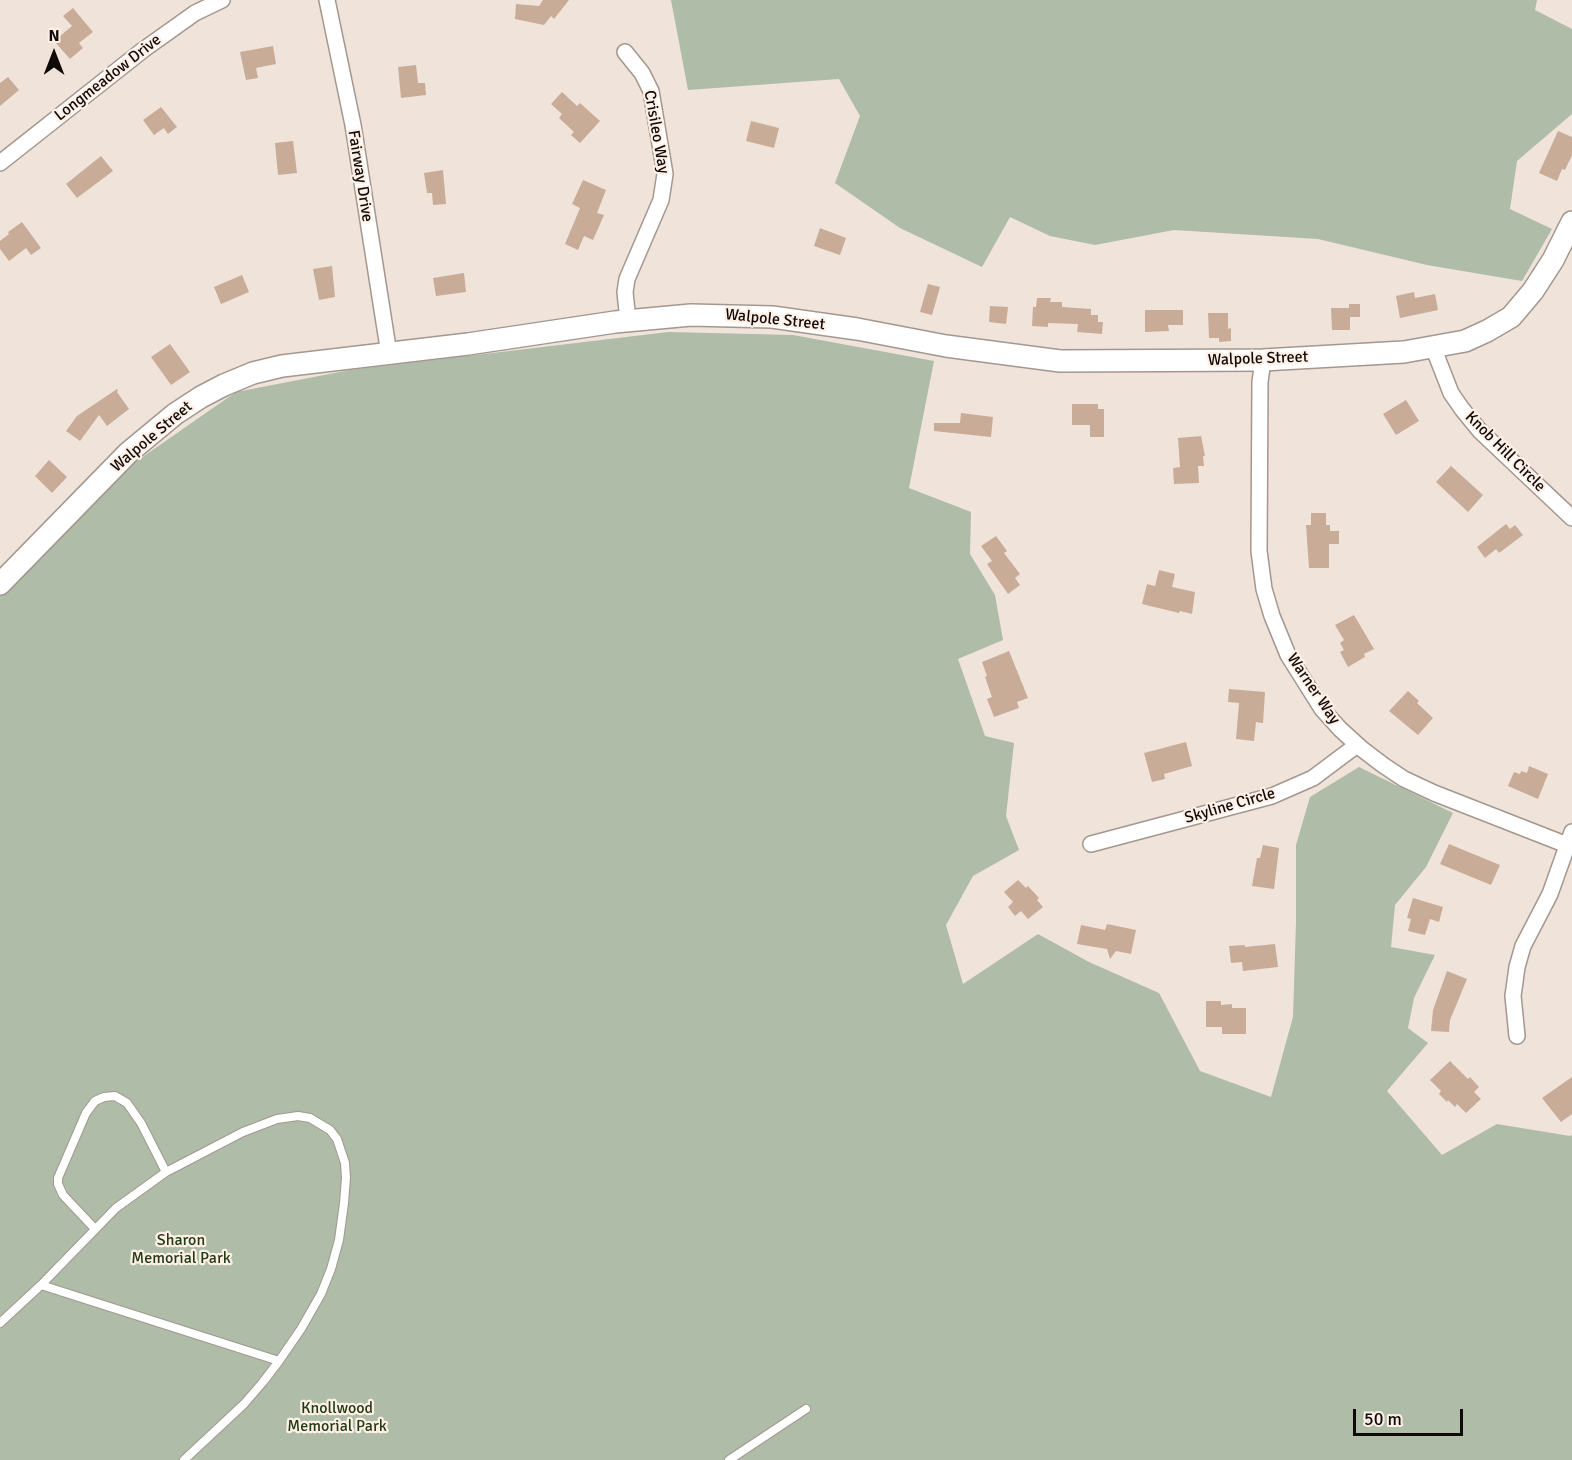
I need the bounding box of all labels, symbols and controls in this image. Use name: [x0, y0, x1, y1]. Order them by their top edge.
north arrow: [24, 24, 84, 84]
text: N: [48, 26, 60, 46]
street label: Longmeadow Drive: [51, 30, 165, 126]
street label: Crisileo Way: [639, 89, 673, 175]
street label: Fairway Drive: [343, 129, 377, 223]
street label: Walpole Street: [724, 305, 826, 335]
street label: Walpole Street: [1208, 348, 1308, 370]
street label: Walpole Street: [107, 397, 197, 477]
street label: Knob Hill Circle: [1461, 408, 1549, 496]
street label: Warner Way: [1282, 650, 1344, 728]
street label: Skyline Circle: [1183, 784, 1277, 828]
park label: Sharon Memorial Park: [131, 1231, 231, 1269]
scale bar: [1356, 1397, 1466, 1435]
park label: Knollwood Memorial Park: [287, 1399, 387, 1437]
text: 50 m: [1364, 1408, 1402, 1430]

